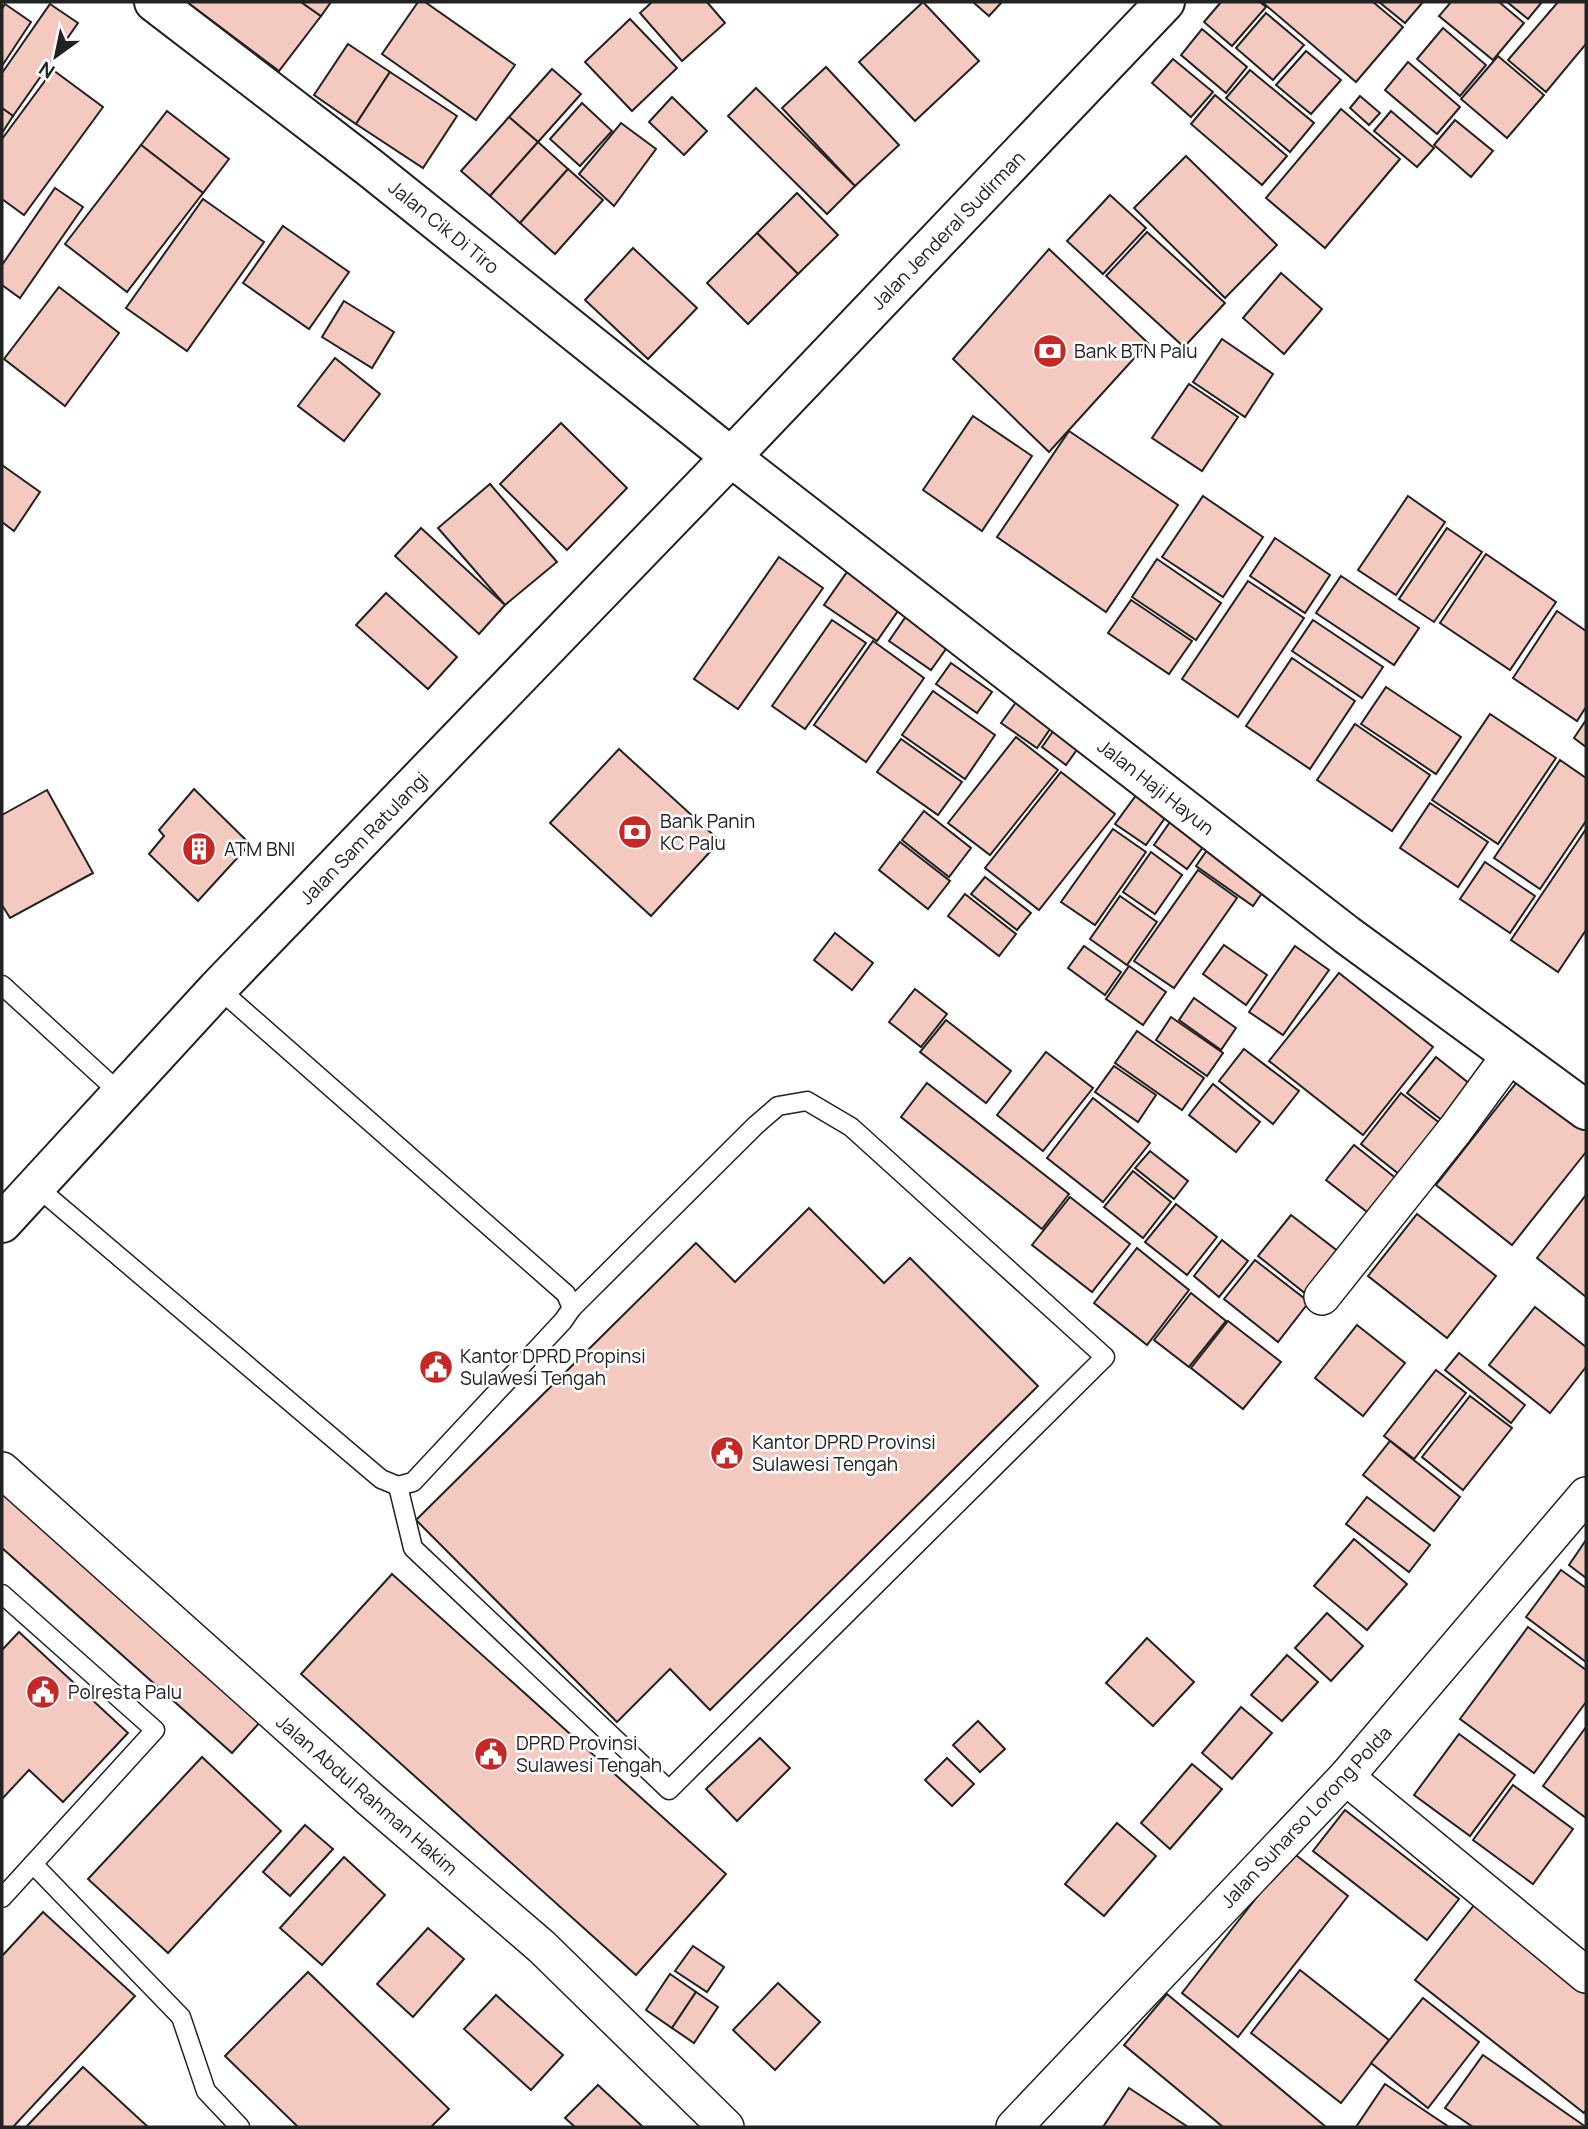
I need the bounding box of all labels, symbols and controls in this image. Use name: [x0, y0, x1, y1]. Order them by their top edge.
north arrow: [21, 21, 91, 91]
text: N: [34, 56, 60, 85]
street label: Jalan Jenderal Sudirman: [865, 145, 1031, 315]
street label: Jalan Cik Di Tiro: [383, 174, 505, 280]
bank icon: Bank BTN Palu: [1031, 332, 1069, 370]
place label: Bank BTN Palu: [1074, 338, 1197, 364]
street label: Jalan Haji Hayun: [1092, 733, 1220, 841]
street label: Jalan Sam Ratulangi: [294, 766, 434, 910]
place label: Bank Panin KC Palu: [660, 808, 755, 856]
bank icon: Bank Panin KC Palu: [616, 813, 654, 851]
building icon: ATM BNI: [180, 830, 218, 868]
place label: ATM BNI: [224, 836, 295, 862]
place label: Kantor DPRD Propinsi Sulawesi Tengah: [460, 1343, 646, 1391]
public building icon: Kantor DPRD Propinsi Sulawesi Tengah: [417, 1348, 455, 1386]
place label: Kantor DPRD Provinsi Sulawesi Tengah: [752, 1429, 936, 1477]
public building icon: Kantor DPRD Provinsi Sulawesi Tengah: [708, 1434, 746, 1472]
public building icon: Polresta Palu: [24, 1673, 62, 1711]
place label: Polresta Palu: [68, 1679, 182, 1705]
street label: Jalan Abdul Rahman Hakim: [271, 1709, 463, 1881]
street label: Jalan Suharso Lorong Polda: [1215, 1720, 1397, 1914]
place label: DPRD Provinsi Sulawesi Tengah: [516, 1730, 662, 1778]
public building icon: DPRD Provinsi Sulawesi Tengah: [472, 1735, 510, 1773]

